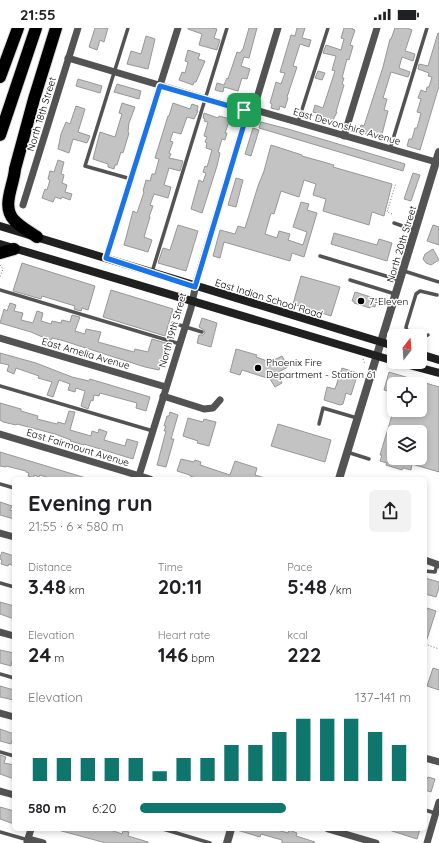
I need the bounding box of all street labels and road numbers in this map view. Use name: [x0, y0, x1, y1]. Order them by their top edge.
street label: North 18th Street: [24, 75, 59, 153]
street label: East Devonshire Avenue: [292, 105, 402, 148]
street label: North 20th Street: [384, 204, 420, 284]
street label: East Indian School Road: [213, 276, 324, 321]
street label: North 19th Street: [156, 291, 190, 369]
street label: East Amelia Avenue: [40, 335, 132, 372]
street label: East Fairmount Avenue: [25, 426, 131, 469]

